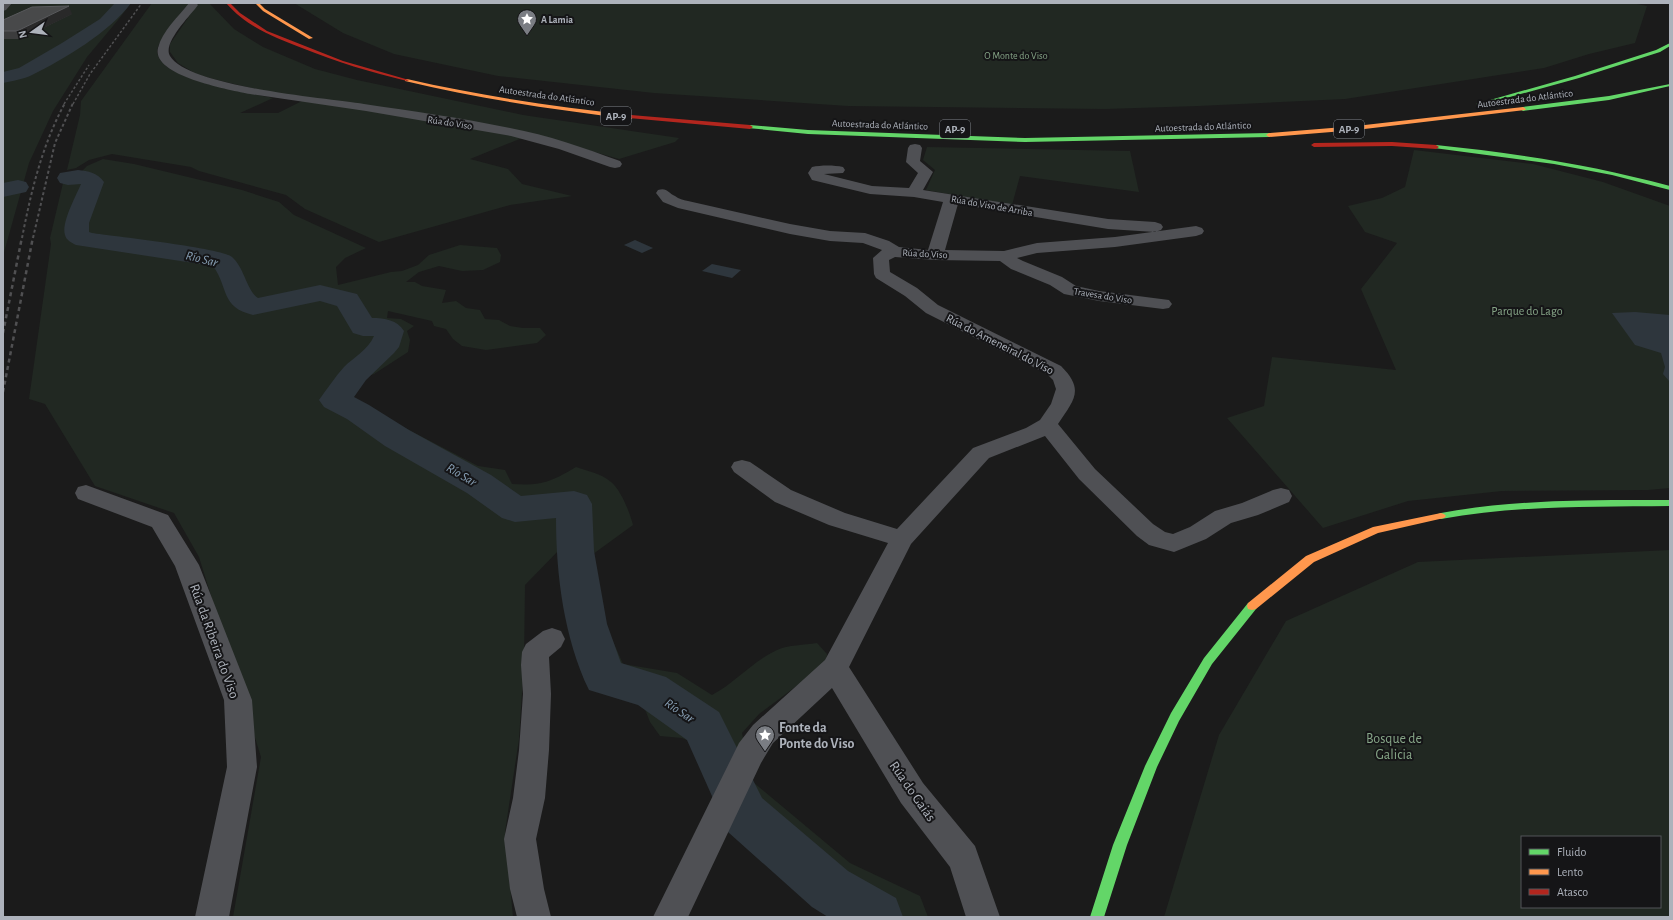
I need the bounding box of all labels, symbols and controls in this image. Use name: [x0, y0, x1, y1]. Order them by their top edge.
place icon: A Lamia: [516, 8, 538, 36]
north arrow: [12, 12, 52, 52]
place label: A Lamia: [541, 15, 573, 25]
text: N: [17, 29, 29, 39]
park label: O Monte do Viso: [984, 51, 1048, 61]
street label: Autoestrada do Atlántico: [498, 84, 595, 108]
street label: Autoestrada do Atlántico: [1477, 88, 1574, 110]
road number: AP-9: [601, 107, 631, 125]
street label: Rúa do Viso: [427, 115, 473, 131]
street label: Autoestrada do Atlántico: [832, 118, 928, 132]
road number: AP-9: [940, 120, 970, 138]
street label: Autoestrada do Atlántico: [1155, 120, 1251, 134]
road number: AP-9: [1334, 120, 1364, 138]
street label: Rúa do Viso de Arriba: [950, 194, 1034, 218]
street label: Rúa do Viso: [902, 248, 948, 260]
water label: Río Sar: [184, 249, 220, 270]
street label: Travesa do Viso: [1073, 286, 1133, 306]
park label: Parque do Lago: [1491, 305, 1563, 317]
street label: Rúa do Ameneiral do Viso: [944, 312, 1056, 376]
water label: Río Sar: [444, 461, 479, 490]
street label: Rúa da Ribeira do Viso: [187, 582, 241, 700]
water label: Río Sar: [662, 697, 697, 726]
place label: Fonte da Ponte do Viso: [779, 721, 855, 751]
place icon: Fonte da Ponte do Viso: [754, 724, 776, 752]
park label: Bosque de Galicia: [1366, 732, 1422, 762]
street label: Rúa do Gaiás: [886, 759, 938, 824]
legend: [1521, 836, 1661, 908]
text: Fluido: [1557, 846, 1586, 858]
text: Lento: [1557, 866, 1583, 878]
text: Atasco: [1557, 886, 1588, 898]

